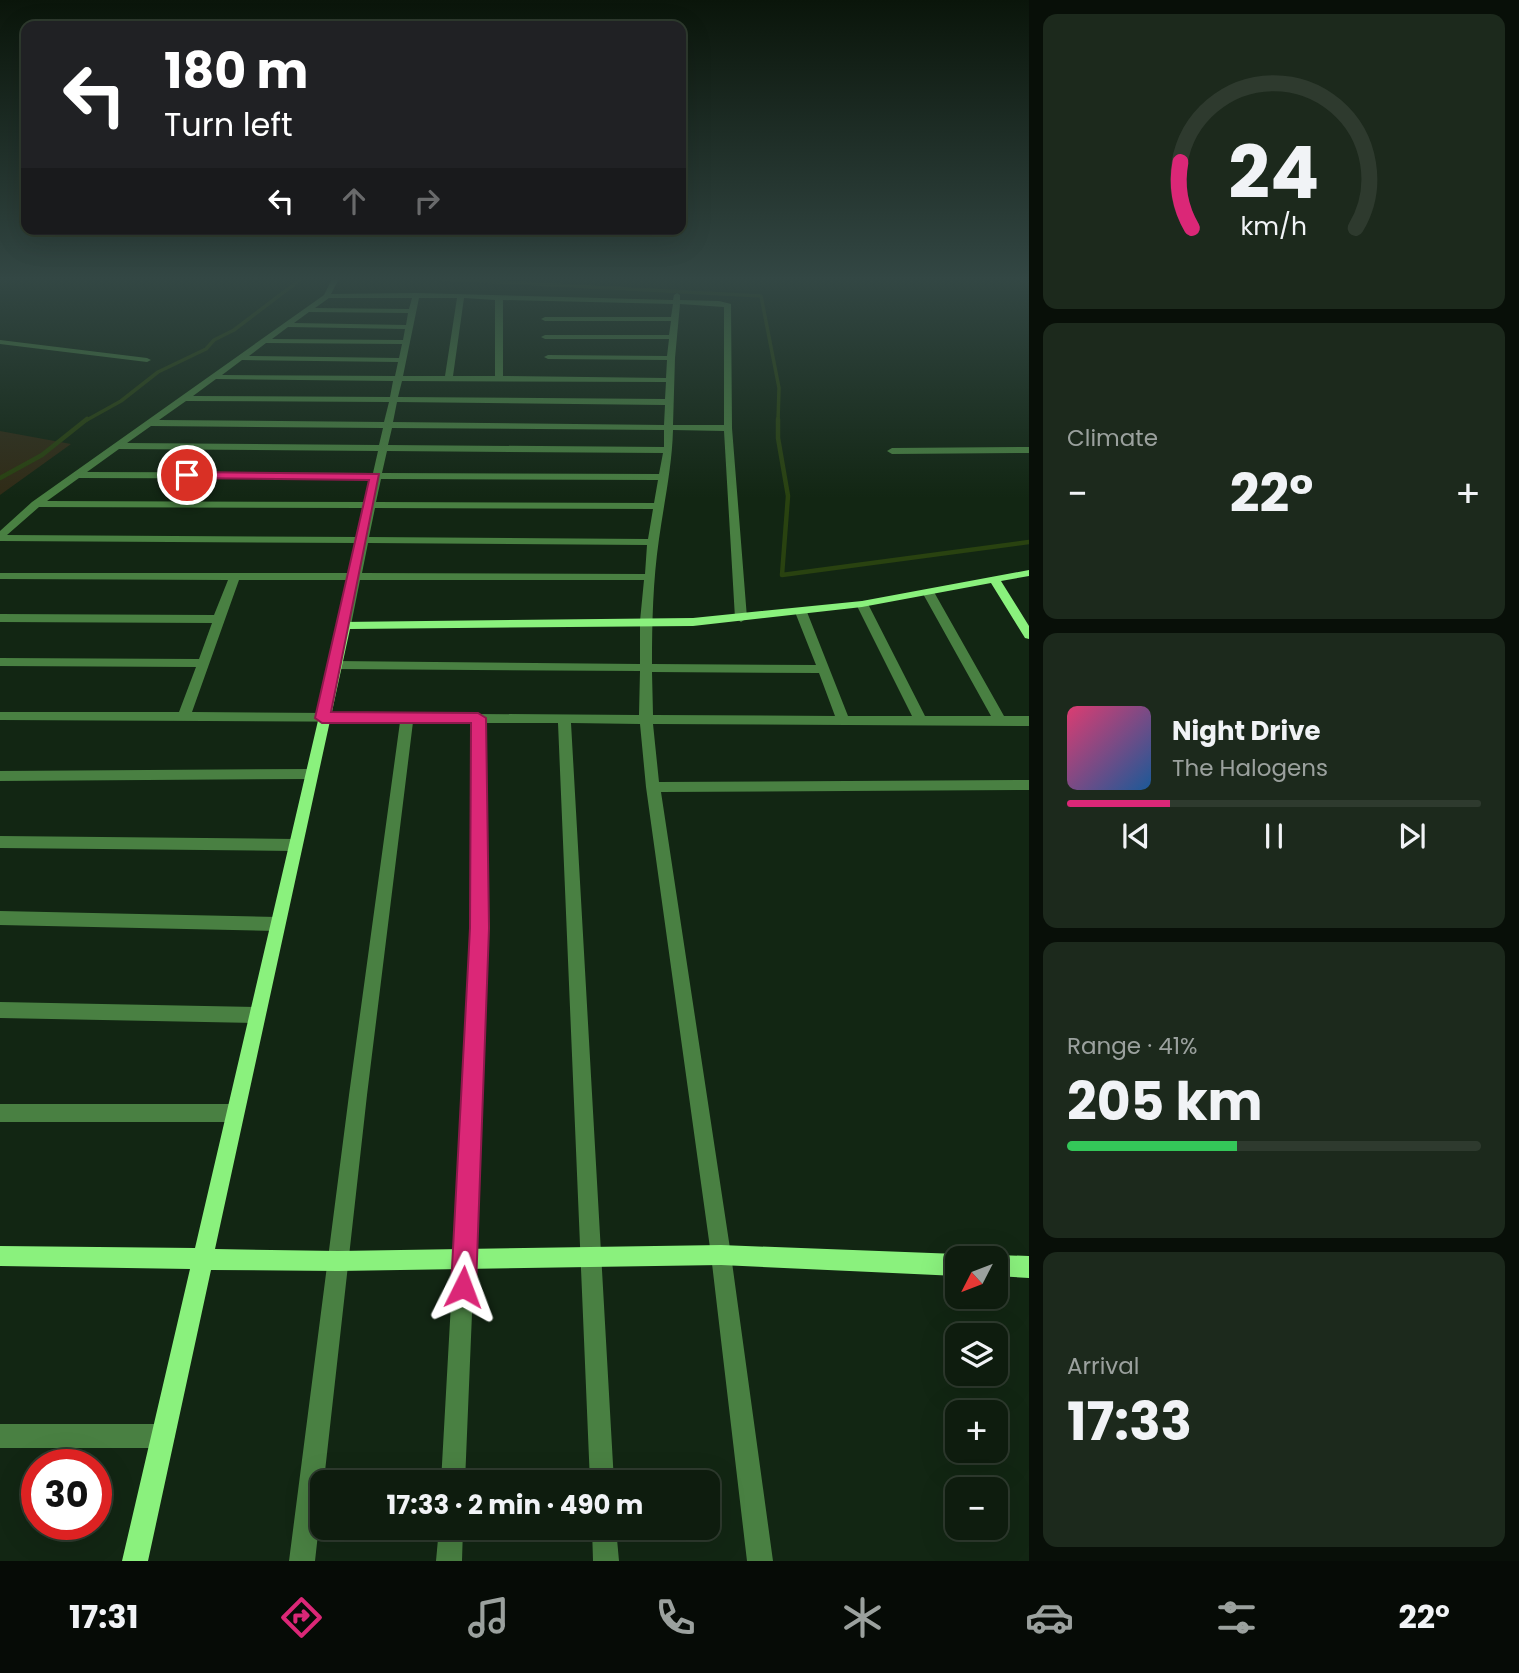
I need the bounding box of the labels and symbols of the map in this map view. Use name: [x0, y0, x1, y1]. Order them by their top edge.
pin: [157, 445, 217, 505]
north arrow: [945, 1246, 1008, 1309]
position arrow: [426, 1250, 500, 1324]
speed limit sign: 30: [21, 1449, 112, 1540]

